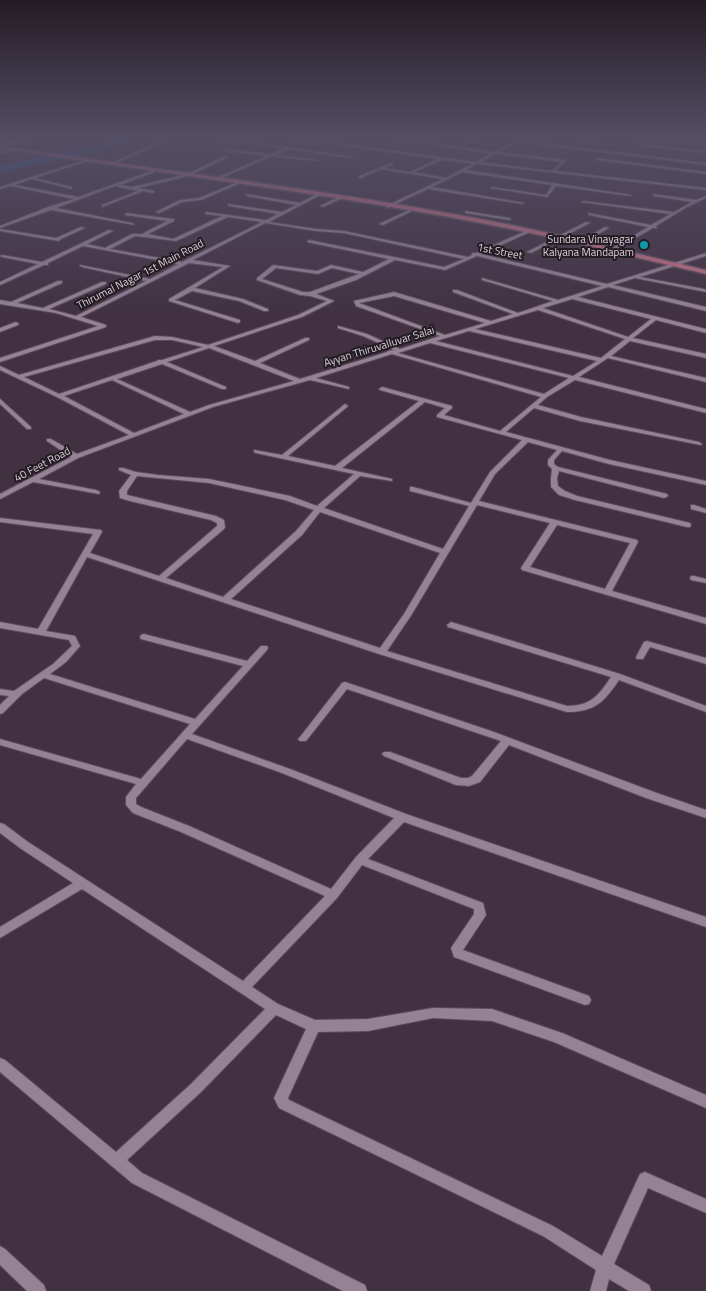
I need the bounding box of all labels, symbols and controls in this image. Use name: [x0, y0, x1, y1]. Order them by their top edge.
place label: Sundara Vinayagar Kalyana Mandapam: [543, 231, 634, 260]
street label: Thirumal Nagar 1st Main Road: [74, 235, 206, 313]
street label: 1st Street: [476, 239, 524, 263]
marker: Sundara Vinayagar Kalyana Mandapam: [638, 239, 650, 251]
street label: Ayyan Thiruvalluvar Salai: [322, 322, 436, 370]
street label: 40 Feet Road: [11, 442, 73, 486]

